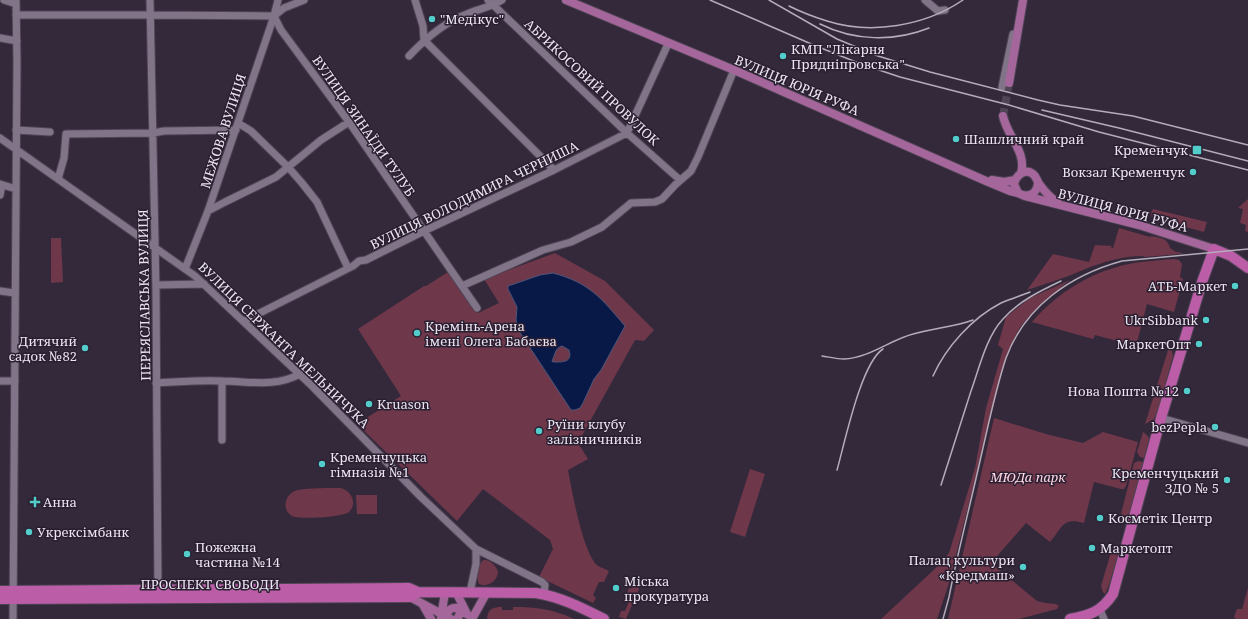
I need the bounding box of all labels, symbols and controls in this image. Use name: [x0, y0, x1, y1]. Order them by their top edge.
place label: "Медікус": [440, 10, 504, 28]
marker: "Медікус": [427, 14, 437, 24]
street label: АБРИКОСОВИЙ ПРОВУЛОК: [521, 15, 664, 150]
place label: КМП "Лікарня Придніпровська": [791, 40, 905, 73]
street label: ВУЛИЦЯ ЮРІЯ РУФА: [732, 51, 863, 120]
marker: КМП "Лікарня Придніпровська": [778, 51, 788, 61]
street label: ВУЛИЦЯ ЗИНАЇДИ ТУЛУБ: [308, 52, 420, 200]
street label: МЕЖОВА ВУЛИЦЯ: [196, 71, 250, 191]
place label: Шашличний край: [964, 130, 1085, 148]
marker: Шашличний край: [951, 134, 961, 144]
street label: ВУЛИЦЯ ВОЛОДИМИРА ЧЕРНИША: [367, 136, 582, 253]
place label: Кременчук: [1114, 141, 1188, 159]
marker: Кременчук: [1191, 144, 1203, 156]
place label: Вокзал Кременчук: [1062, 163, 1185, 181]
marker: Вокзал Кременчук: [1188, 167, 1198, 177]
street label: ВУЛИЦЯ ЮРІЯ РУФА: [1056, 184, 1191, 236]
street label: ПЕРЕЯСЛАВСЬКА ВУЛИЦЯ: [133, 209, 154, 381]
street label: ВУЛИЦЯ СЕРЖАНТА МЕЛЬНИЧУКА: [194, 258, 374, 433]
place label: АТБ-Маркет: [1148, 277, 1227, 295]
marker: АТБ-Маркет: [1230, 281, 1240, 291]
place label: UkrSibbank: [1124, 311, 1198, 329]
marker: UkrSibbank: [1201, 315, 1211, 325]
place label: Кремінь-Арена імені Олега Бабаєва: [425, 317, 557, 350]
marker: Кремінь-Арена імені Олега Бабаєва: [412, 328, 422, 338]
place label: Дитячий садок №82: [9, 332, 77, 365]
place label: МаркетОпт: [1116, 335, 1191, 353]
marker: МаркетОпт: [1194, 339, 1204, 349]
marker: Дитячий садок №82: [80, 343, 90, 353]
place label: Нова Пошта №12: [1068, 382, 1179, 400]
marker: Нова Пошта №12: [1182, 386, 1192, 396]
place label: Kruason: [377, 395, 430, 413]
marker: Kruason: [364, 399, 374, 409]
place label: Руїни клубу залізничників: [547, 415, 642, 448]
place label: bezPepla: [1151, 418, 1207, 436]
marker: bezPepla: [1210, 422, 1220, 432]
marker: Руїни клубу залізничників: [534, 426, 544, 436]
place label: Кременчуцька гімназія №1: [330, 448, 427, 481]
marker: Кременчуцька гімназія №1: [317, 459, 327, 469]
place label: Кременчуцький ЗДО № 5: [1112, 464, 1219, 497]
park label: МЮДа парк: [989, 468, 1066, 486]
marker: Кременчуцький ЗДО № 5: [1222, 475, 1232, 485]
place label: Анна: [43, 493, 77, 511]
marker: Анна: [30, 497, 40, 507]
place label: Косметік Центр: [1108, 509, 1212, 527]
marker: Косметік Центр: [1095, 513, 1105, 523]
place label: Укрексімбанк: [37, 523, 129, 541]
marker: Укрексімбанк: [24, 527, 34, 537]
place label: Пожежна частина №14: [195, 538, 281, 571]
place label: Маркетопт: [1100, 539, 1173, 557]
marker: Маркетопт: [1087, 543, 1097, 553]
marker: Пожежна частина №14: [182, 549, 192, 559]
place label: Палац культури «Кредмаш»: [909, 551, 1015, 584]
marker: Палац культури «Кредмаш»: [1018, 562, 1028, 572]
place label: Міська прокуратура: [624, 572, 709, 605]
street label: ПРОСПЕКТ СВОБОДИ: [141, 575, 279, 593]
marker: Міська прокуратура: [611, 583, 621, 593]

